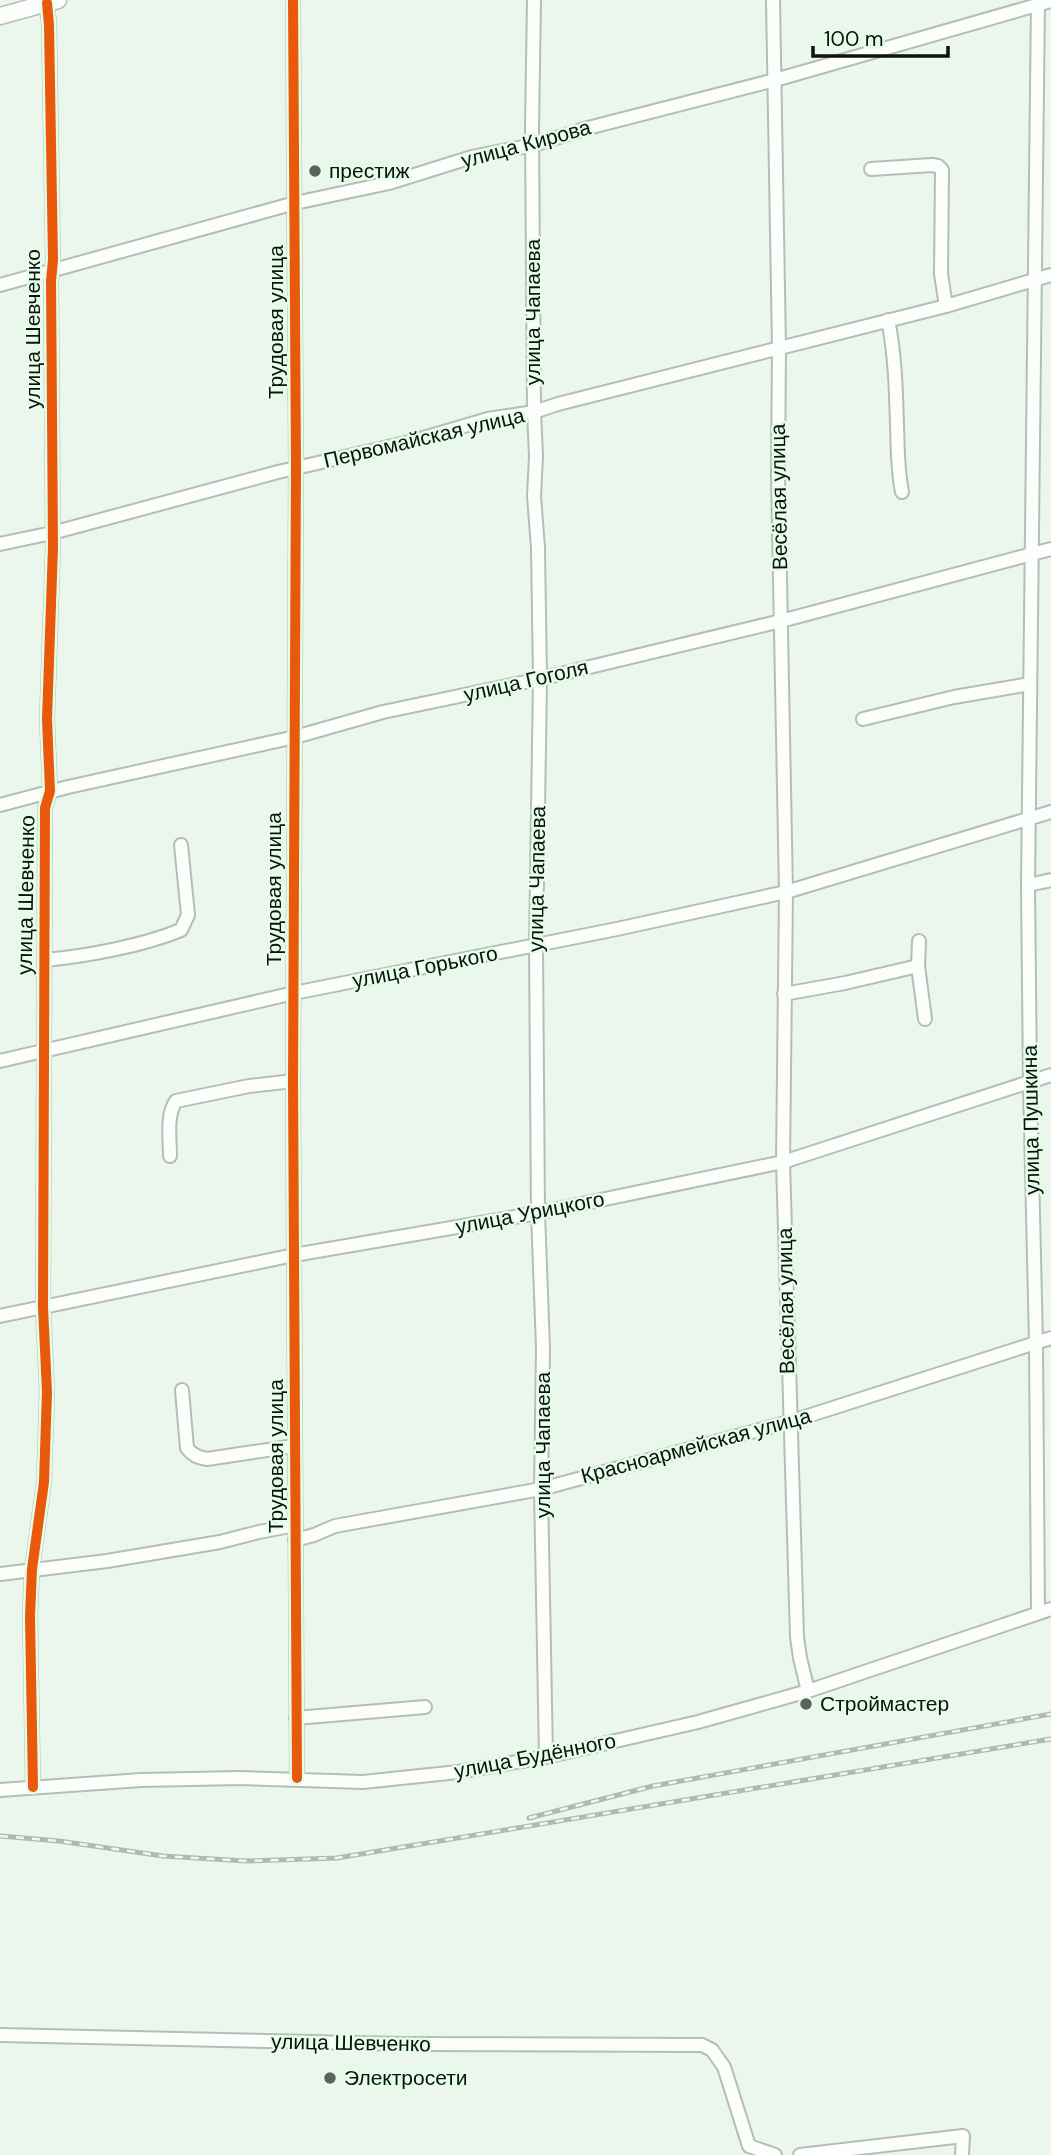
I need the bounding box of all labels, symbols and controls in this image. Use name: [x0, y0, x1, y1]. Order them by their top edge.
scale bar: [813, 14, 948, 58]
text: 100 m: [824, 25, 884, 53]
street label: улица Кирова: [458, 113, 594, 175]
place label: престиж: [329, 157, 410, 185]
marker: престиж: [307, 163, 323, 179]
street label: улица Чапаева: [519, 239, 547, 385]
street label: Трудовая улица: [262, 245, 290, 399]
street label: улица Шевченко: [19, 249, 47, 409]
street label: Первомайская улица: [321, 401, 528, 475]
street label: Весёлая улица: [764, 423, 794, 570]
street label: улица Гоголя: [461, 653, 591, 709]
street label: улица Чапаева: [522, 805, 552, 952]
street label: Трудовая улица: [260, 812, 288, 966]
street label: улица Шевченко: [11, 815, 41, 975]
street label: улица Горького: [350, 939, 500, 995]
street label: улица Пушкина: [1016, 1044, 1046, 1195]
street label: улица Урицкого: [453, 1185, 607, 1241]
street label: Весёлая улица: [771, 1227, 801, 1374]
street label: улица Чапаева: [529, 1372, 557, 1518]
street label: Трудовая улица: [262, 1379, 290, 1533]
street label: Красноармейская улица: [578, 1402, 814, 1490]
place label: Строймастер: [820, 1690, 949, 1718]
marker: Строймастер: [798, 1696, 814, 1712]
street label: улица Будённого: [452, 1727, 618, 1785]
street label: улица Шевченко: [271, 2028, 431, 2058]
place label: Электросети: [344, 2064, 468, 2092]
marker: Электросети: [322, 2070, 338, 2086]

